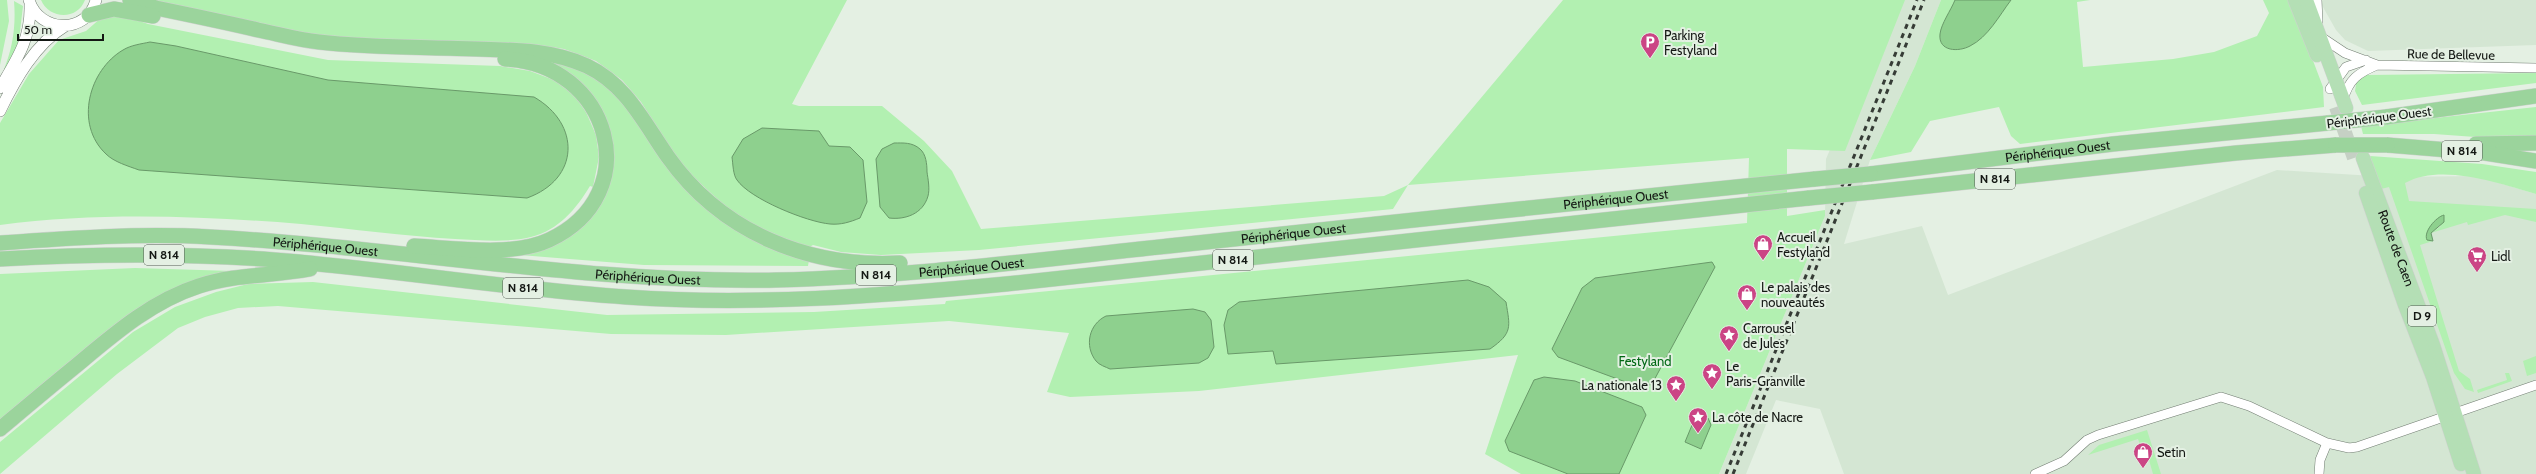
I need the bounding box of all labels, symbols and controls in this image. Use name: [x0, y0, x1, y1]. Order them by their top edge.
scale bar: [18, 16, 103, 42]
text: 50 m: [24, 22, 52, 37]
place label: Parking Festyland: [1664, 27, 1717, 58]
parking icon: Parking Festyland: [1639, 31, 1661, 59]
street label: Rue de Bellevue: [2407, 45, 2495, 63]
street label: Périphérique Ouest: [2326, 103, 2433, 131]
street label: Périphérique Ouest: [2004, 136, 2112, 165]
road number: N 814: [2442, 141, 2482, 161]
road number: N 814: [1975, 169, 2015, 189]
street label: Périphérique Ouest: [1562, 185, 1670, 212]
street label: Route de Caen: [2375, 207, 2418, 288]
street label: Périphérique Ouest: [1240, 219, 1347, 246]
place label: Accueil Festyland: [1777, 229, 1830, 260]
street label: Périphérique Ouest: [272, 233, 379, 259]
shop icon: Accueil Festyland: [1752, 233, 1774, 261]
road number: N 814: [144, 245, 184, 265]
supermarket icon: Lidl: [2466, 245, 2488, 273]
place label: Lidl: [2491, 248, 2511, 264]
road number: N 814: [1213, 250, 1253, 270]
street label: Périphérique Ouest: [918, 254, 1025, 280]
road number: N 814: [856, 265, 896, 285]
street label: Périphérique Ouest: [595, 266, 701, 288]
road number: N 814: [503, 278, 543, 298]
place label: Le palais des nouveautés: [1761, 279, 1831, 310]
shop icon: Le palais des nouveautés: [1736, 283, 1758, 311]
road number: D 9: [2408, 306, 2436, 326]
place label: Carrousel de Jules: [1743, 320, 1794, 351]
place icon: Carrousel de Jules: [1718, 324, 1740, 352]
park label: Festyland: [1618, 353, 1672, 369]
place label: Le Paris-Granville: [1726, 358, 1805, 389]
place icon: Le Paris-Granville: [1701, 362, 1723, 390]
place icon: La nationale 13: [1665, 374, 1687, 402]
place label: La nationale 13: [1581, 377, 1662, 393]
place icon: La côte de Nacre: [1687, 406, 1709, 434]
place label: La côte de Nacre: [1712, 409, 1803, 425]
shop icon: Setin: [2132, 441, 2154, 469]
place label: Setin: [2157, 444, 2186, 460]

